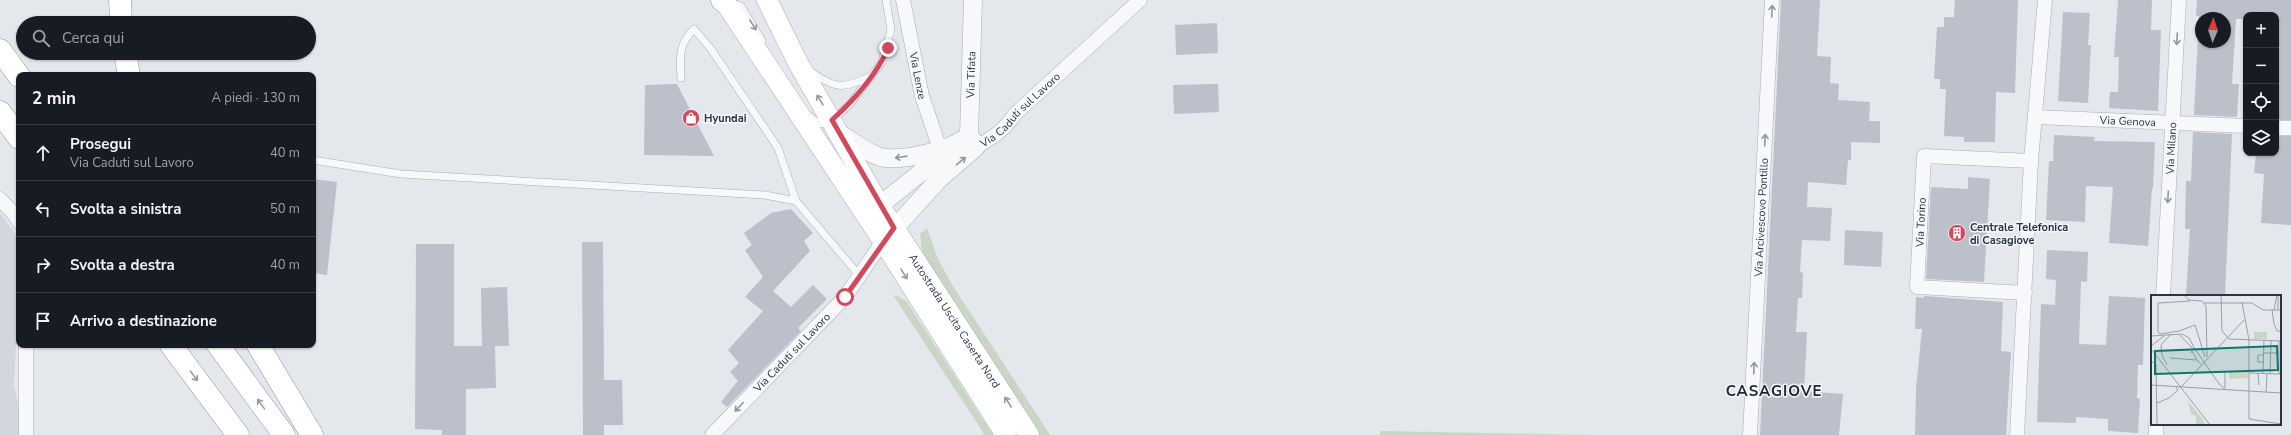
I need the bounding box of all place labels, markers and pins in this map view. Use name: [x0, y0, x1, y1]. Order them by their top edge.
shop icon: Hyundai: [681, 108, 701, 128]
place label: Hyundai: [704, 111, 747, 126]
place label: Centrale Telefonica di Casagiove: [1970, 220, 2068, 248]
building icon: Centrale Telefonica di Casagiove: [1947, 223, 1967, 243]

